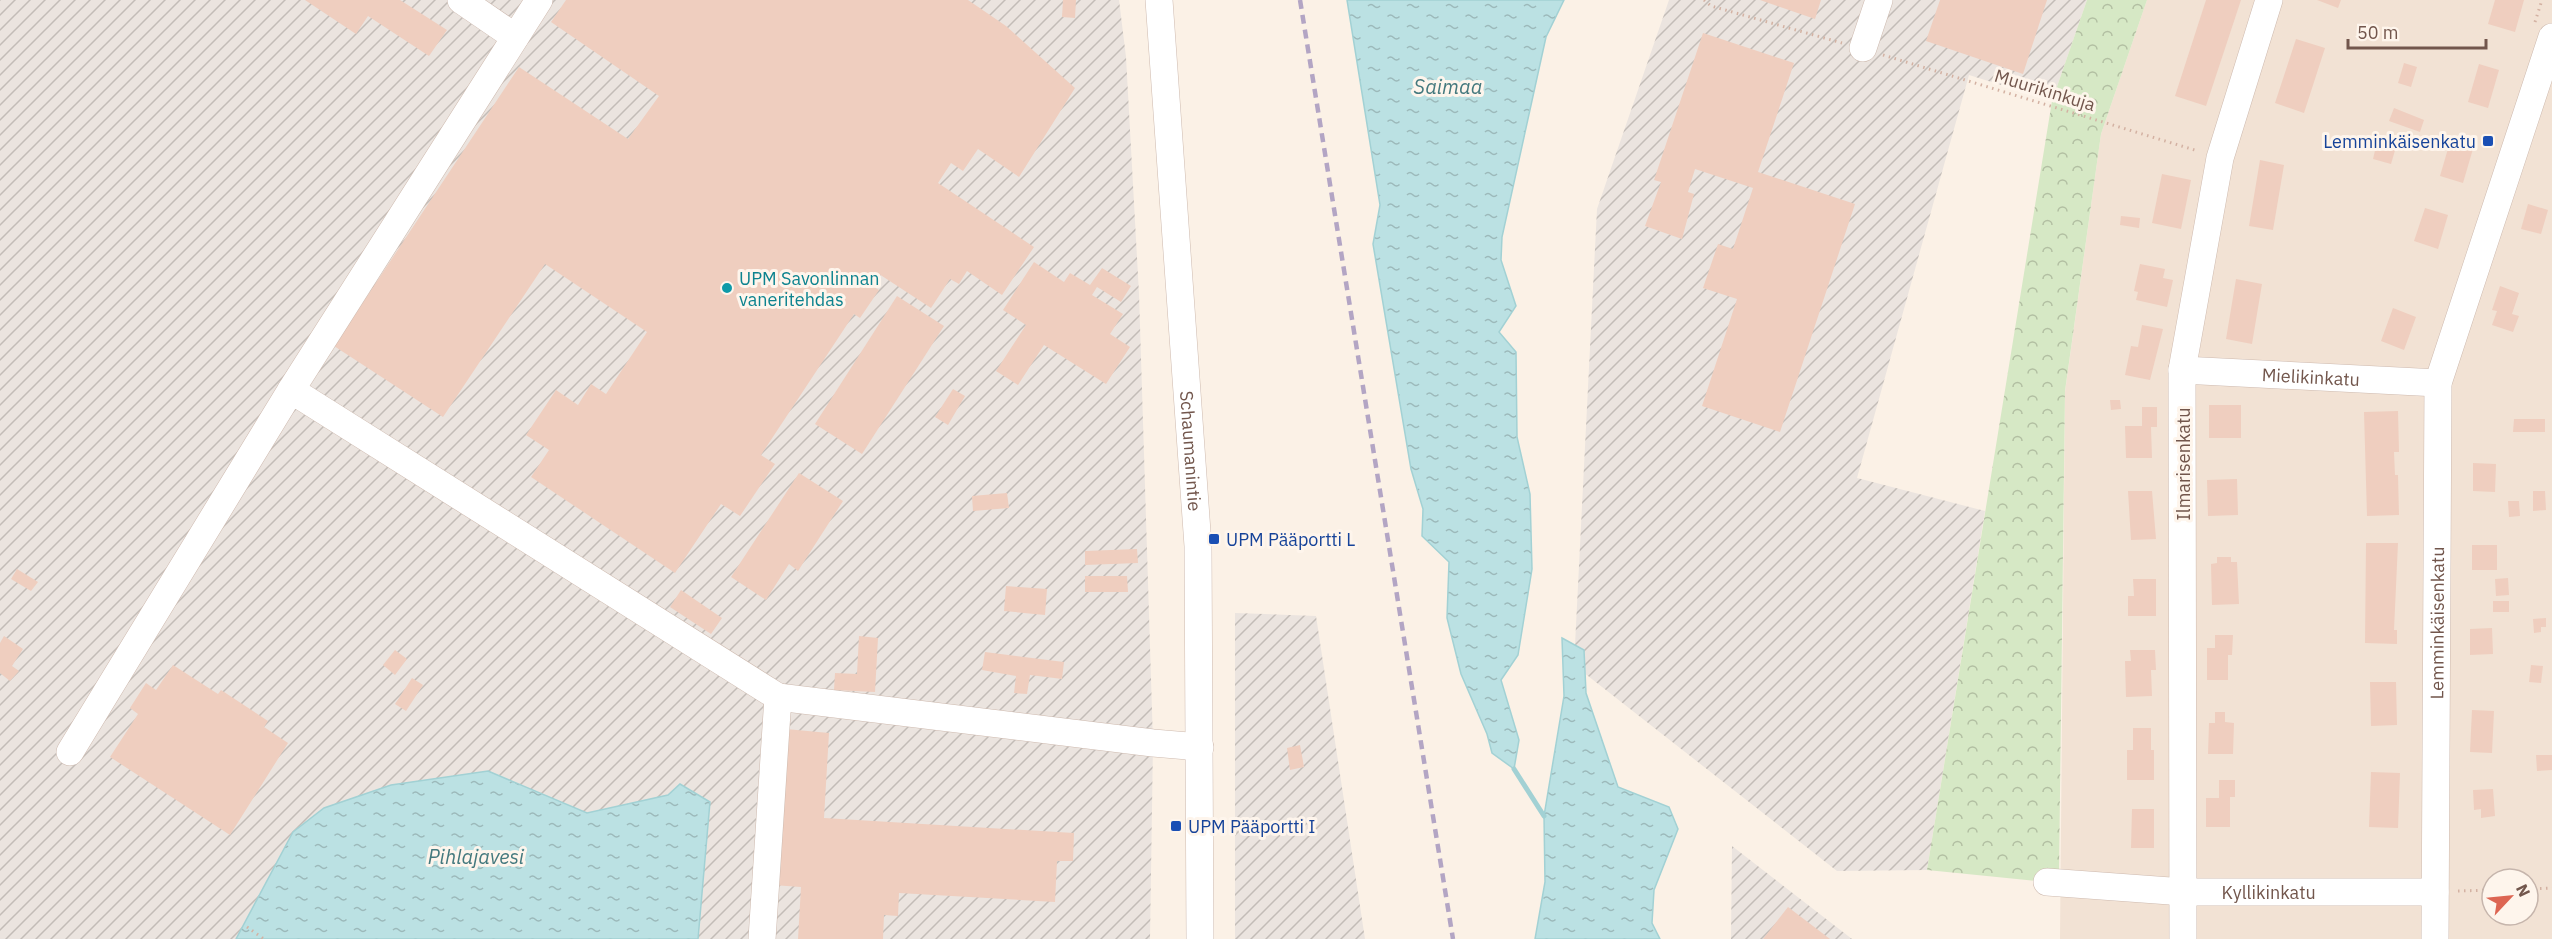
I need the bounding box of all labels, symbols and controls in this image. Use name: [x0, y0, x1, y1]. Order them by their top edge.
scale bar: [2348, 12, 2486, 50]
text: 50 m: [2357, 21, 2399, 44]
street label: Muurikinkuja: [1992, 64, 2098, 116]
water label: Saimaa: [1414, 73, 1482, 100]
place label: Lemminkäisenkatu: [2323, 130, 2476, 153]
marker: Lemminkäisenkatu: [2481, 134, 2495, 148]
place label: UPM Savonlinnan vaneritehdas: [739, 267, 880, 311]
marker: UPM Savonlinnan vaneritehdas: [720, 281, 734, 295]
street label: Mielikinkatu: [2261, 363, 2360, 391]
street label: Schaumanintie: [1175, 390, 1207, 512]
street label: Ilmarisenkatu: [2172, 408, 2195, 520]
place label: UPM Pääportti L: [1226, 528, 1355, 551]
marker: UPM Pääportti L: [1207, 532, 1221, 546]
street label: Lemminkäisenkatu: [2425, 546, 2449, 700]
place label: UPM Pääportti I: [1188, 815, 1316, 838]
marker: UPM Pääportti I: [1169, 819, 1183, 833]
water label: Pihlajavesi: [428, 843, 525, 870]
north arrow: [2480, 867, 2540, 927]
street label: Kyllikinkatu: [2222, 881, 2316, 904]
text: N: [2512, 881, 2535, 900]

